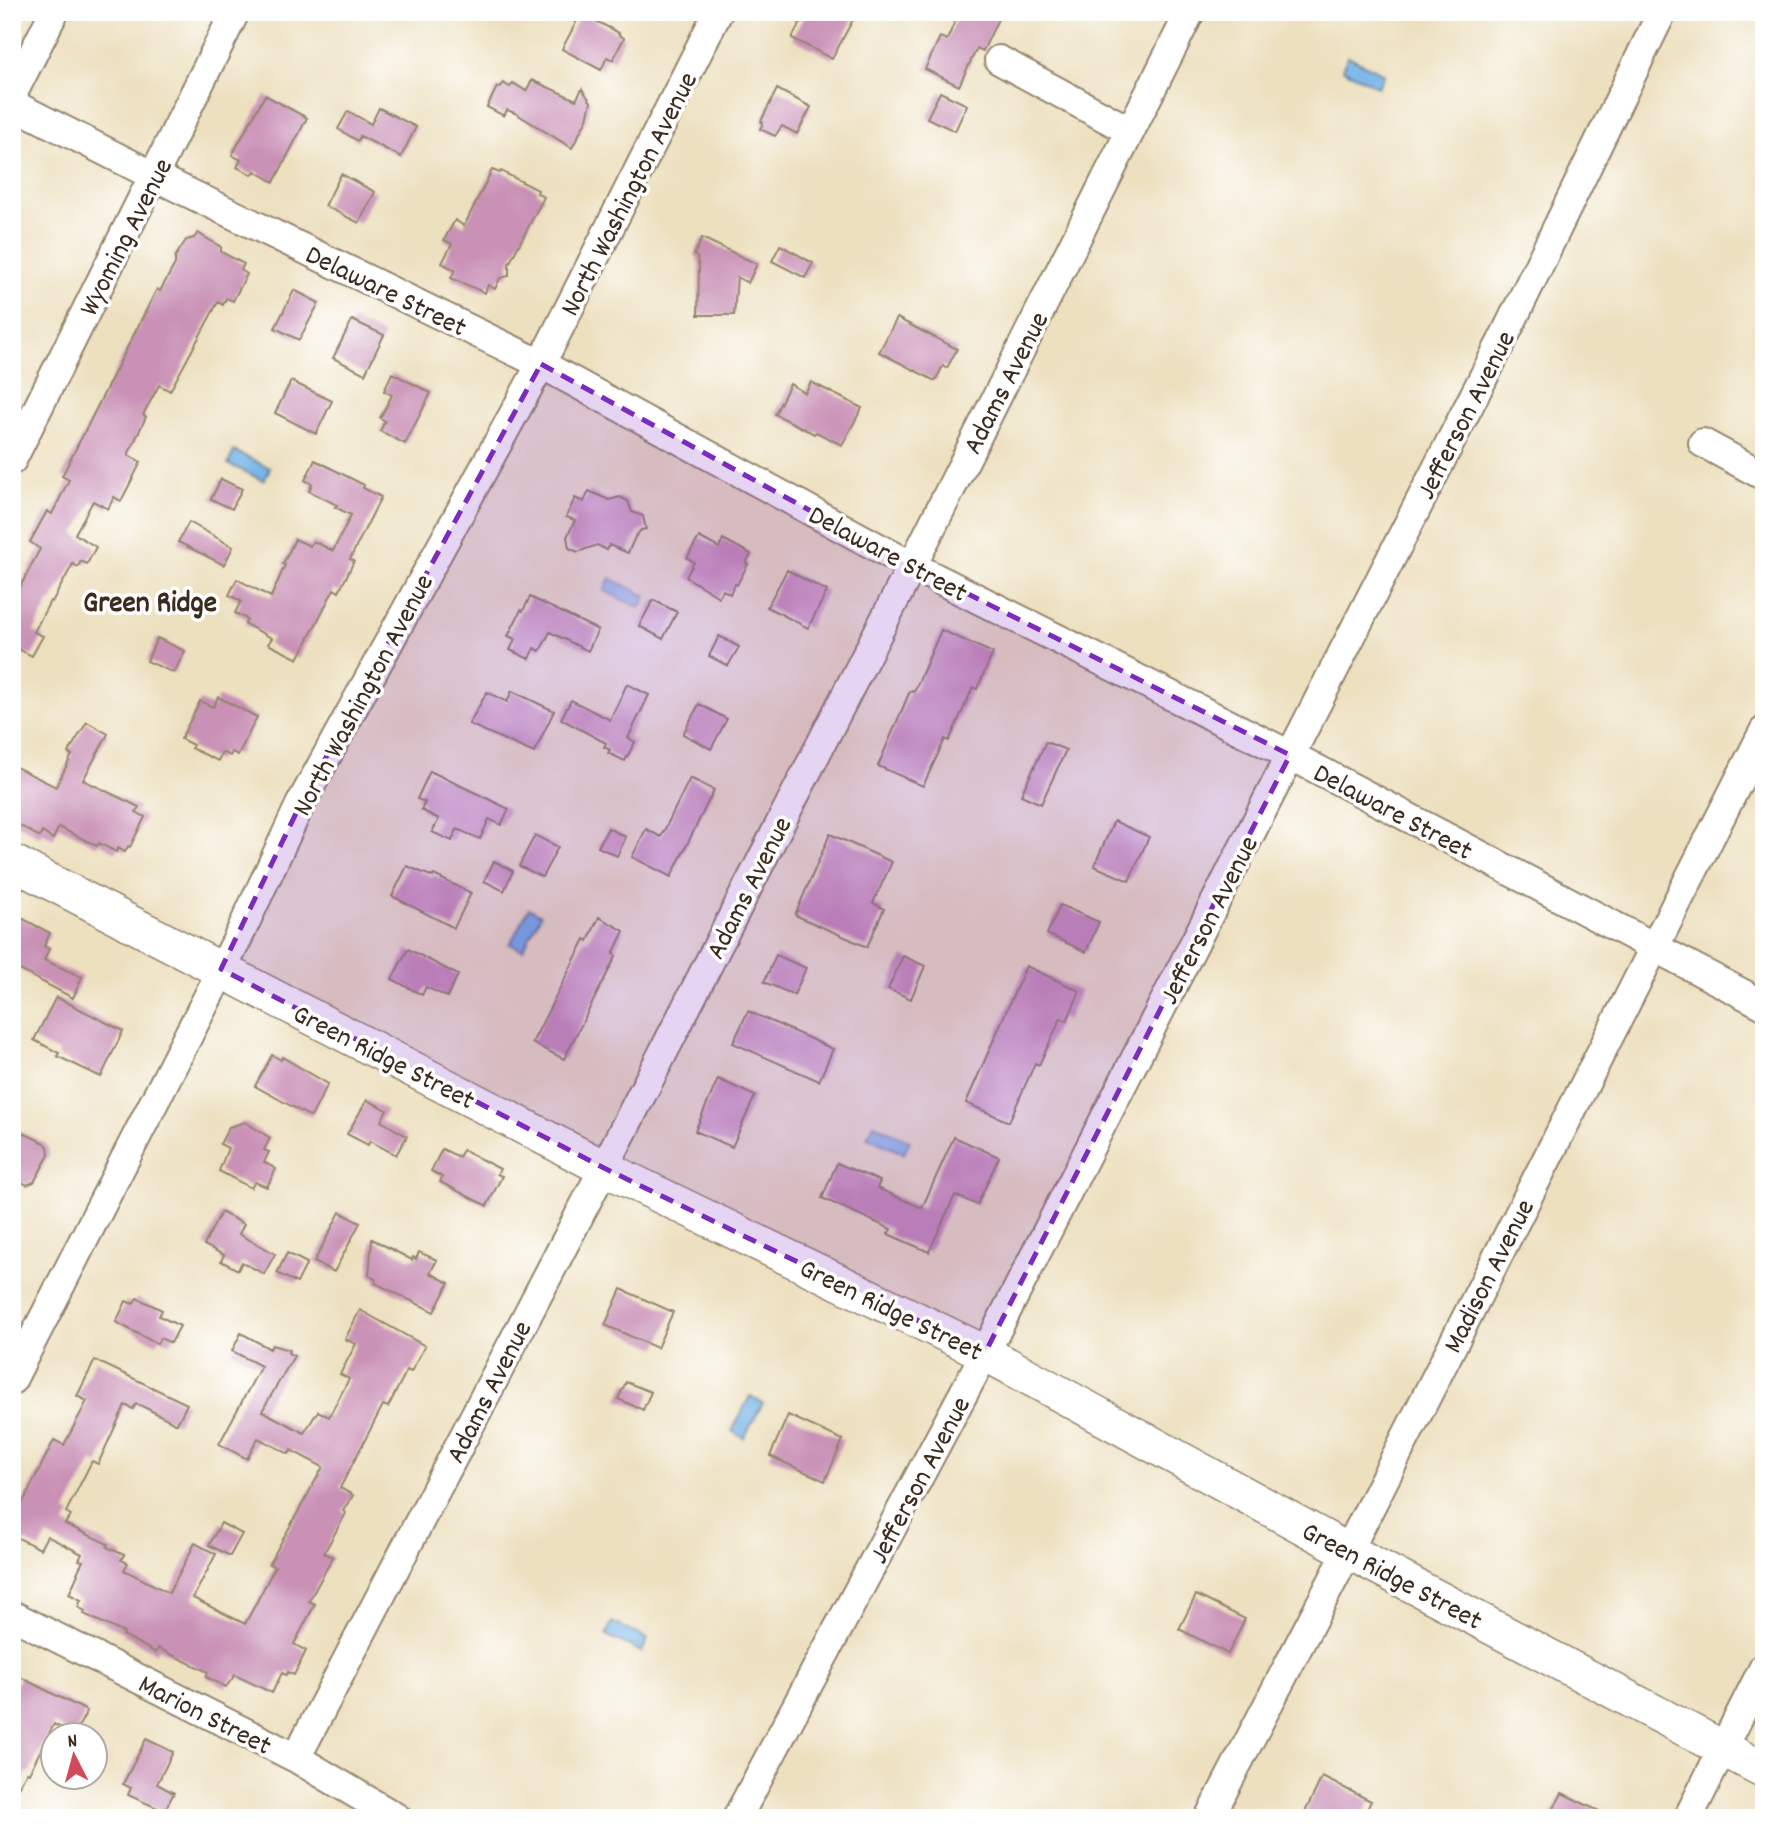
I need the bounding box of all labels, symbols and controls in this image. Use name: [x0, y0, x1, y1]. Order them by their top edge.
street label: North Washington Avenue: [553, 66, 710, 324]
street label: Wyoming Avenue: [71, 152, 185, 324]
street label: Delaware Street: [297, 237, 472, 350]
street label: Adams Avenue: [955, 306, 1062, 463]
street label: Jefferson Avenue: [1409, 325, 1528, 507]
street label: Delaware Street: [800, 498, 973, 615]
street label: North Washington Avenue: [285, 568, 446, 825]
district label: Green Ridge: [83, 584, 217, 627]
street label: Delaware Street: [1305, 756, 1478, 873]
street label: Adams Avenue: [698, 811, 805, 968]
street label: Jefferson Avenue: [1152, 830, 1271, 1012]
street label: Green Ridge Street: [285, 996, 481, 1123]
street label: Madison Avenue: [1435, 1193, 1547, 1361]
street label: Green Ridge Street: [791, 1251, 988, 1374]
street label: Adams Avenue: [438, 1315, 545, 1472]
street label: Jefferson Avenue: [861, 1391, 983, 1572]
street label: Green Ridge Street: [1293, 1514, 1488, 1643]
street label: Marion Street: [130, 1667, 277, 1768]
north arrow: [38, 1722, 108, 1792]
text: N: [67, 1729, 79, 1756]

